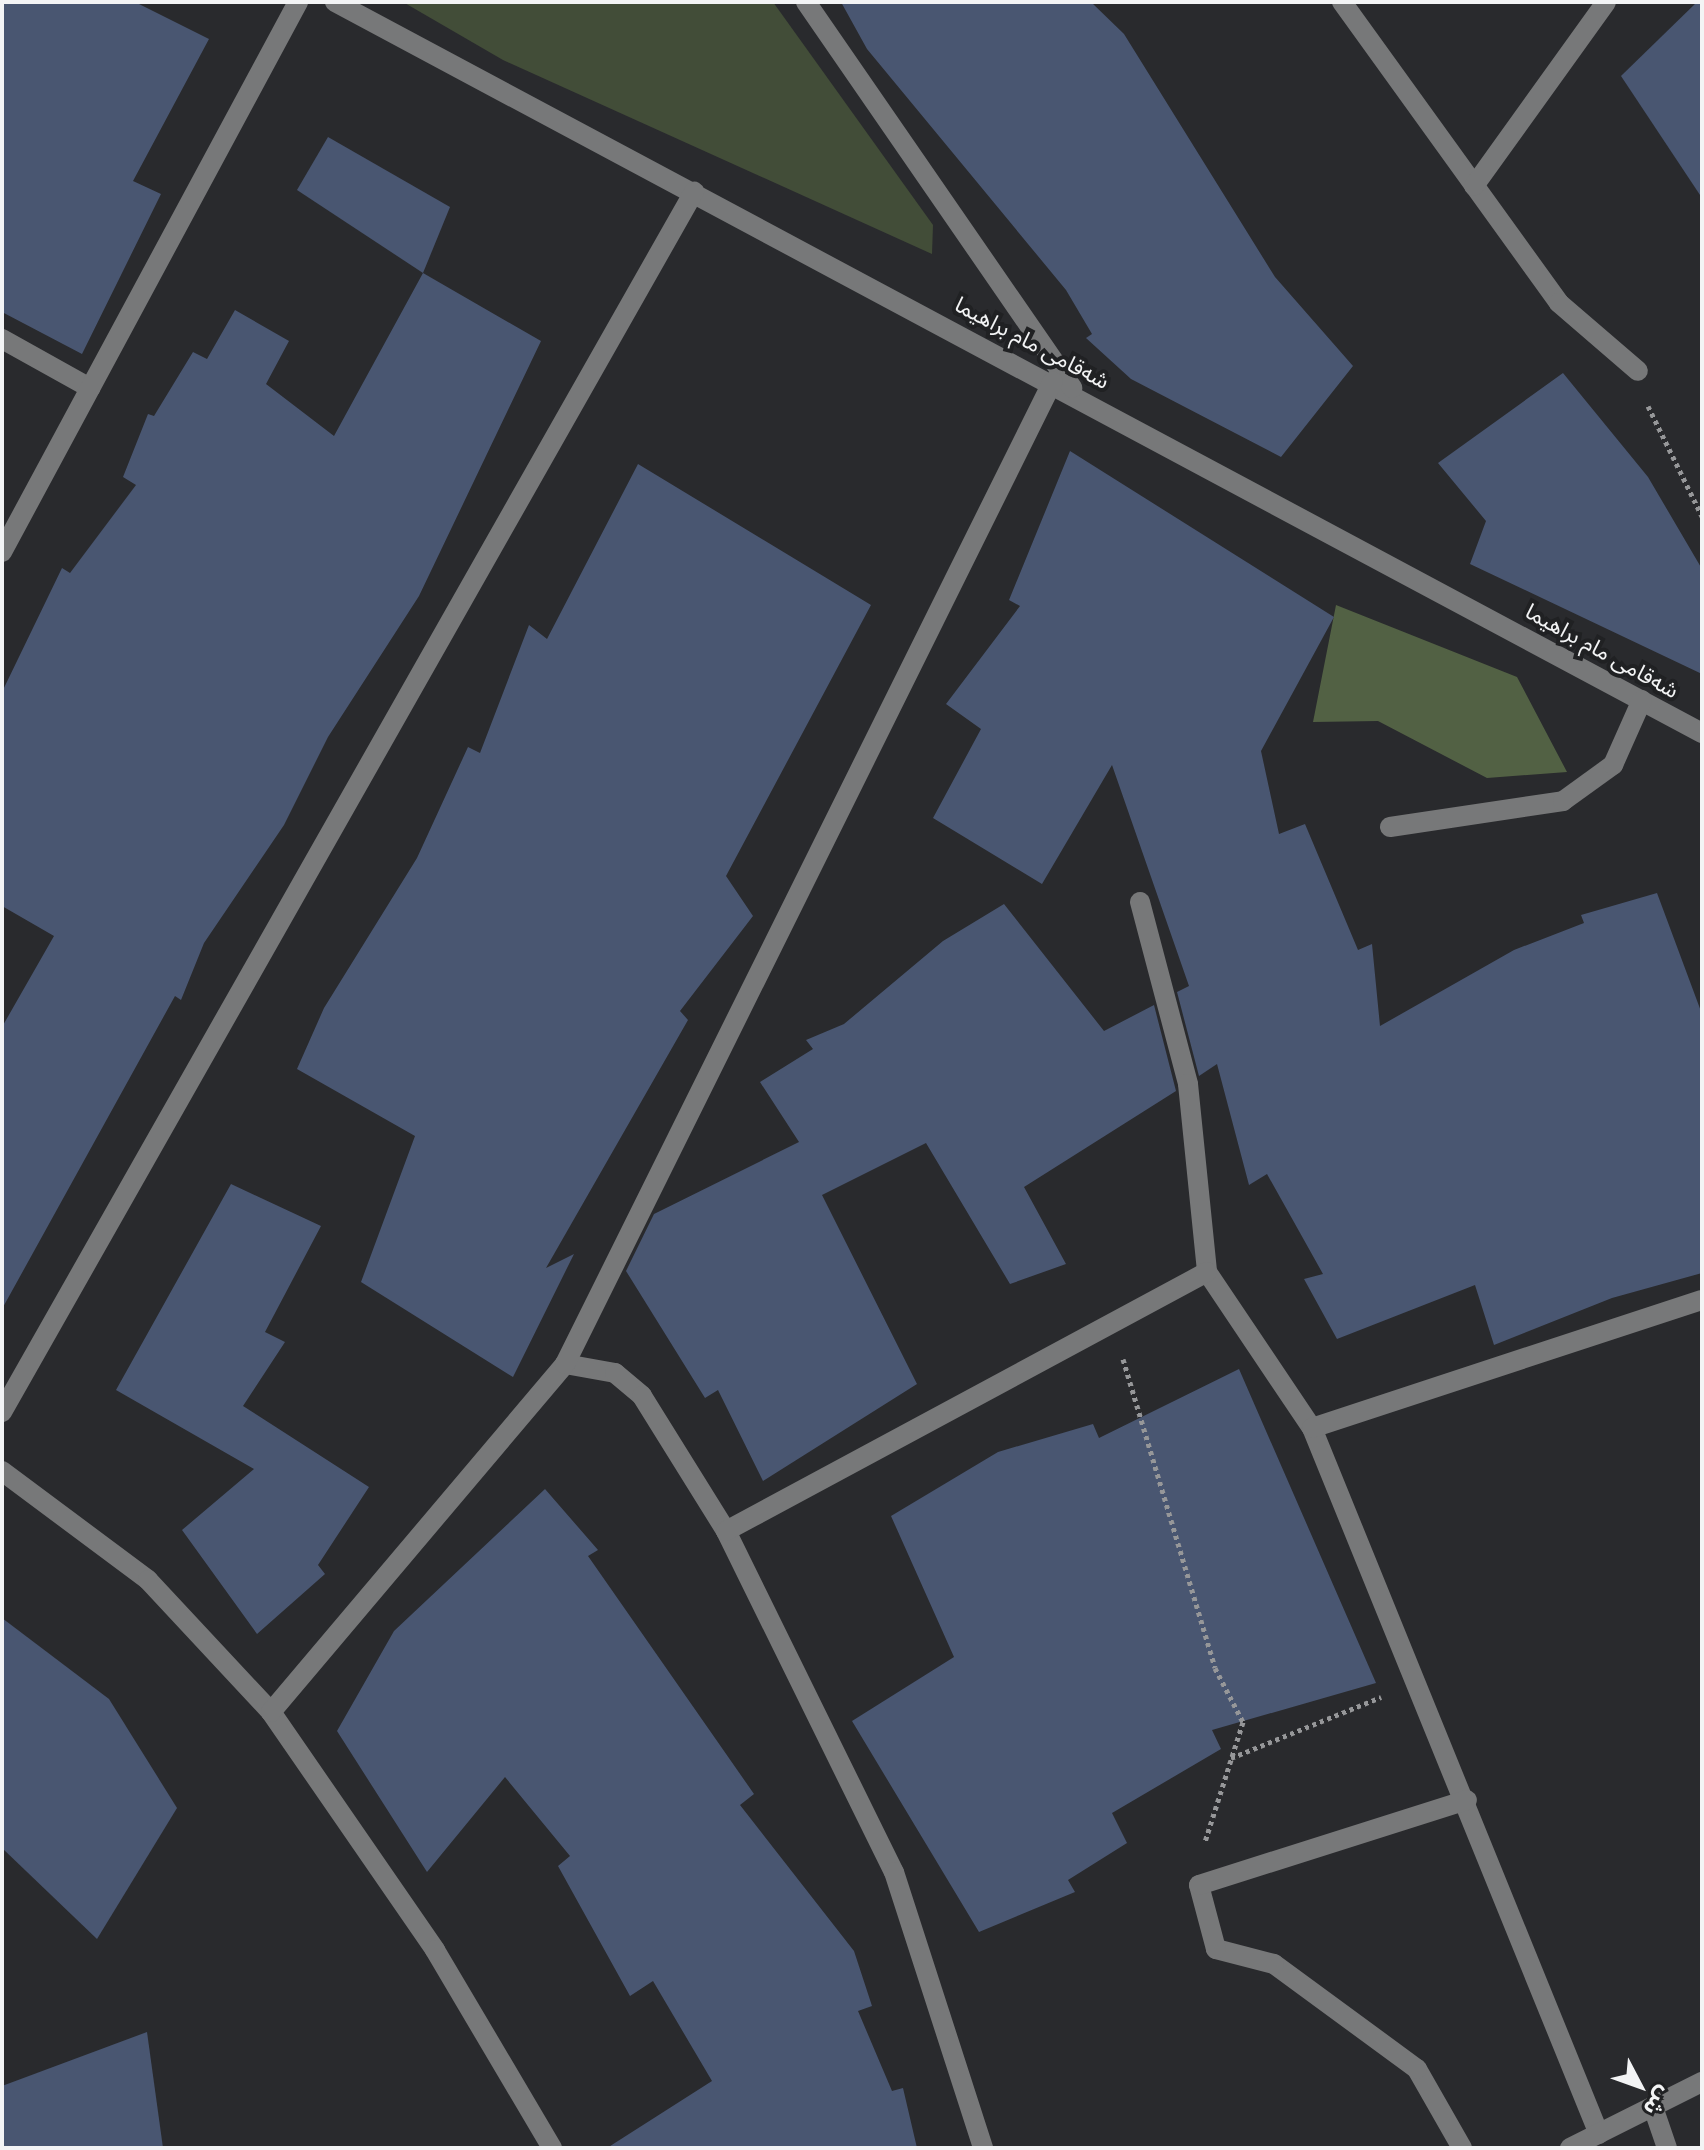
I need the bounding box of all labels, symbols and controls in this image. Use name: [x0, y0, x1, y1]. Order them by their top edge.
street label: شەقامی مام براهیما: [950, 291, 1114, 395]
street label: شەقامی مام براهیما: [1521, 598, 1683, 704]
north arrow: [1600, 2046, 1680, 2126]
text: ش: [1638, 2081, 1679, 2122]

